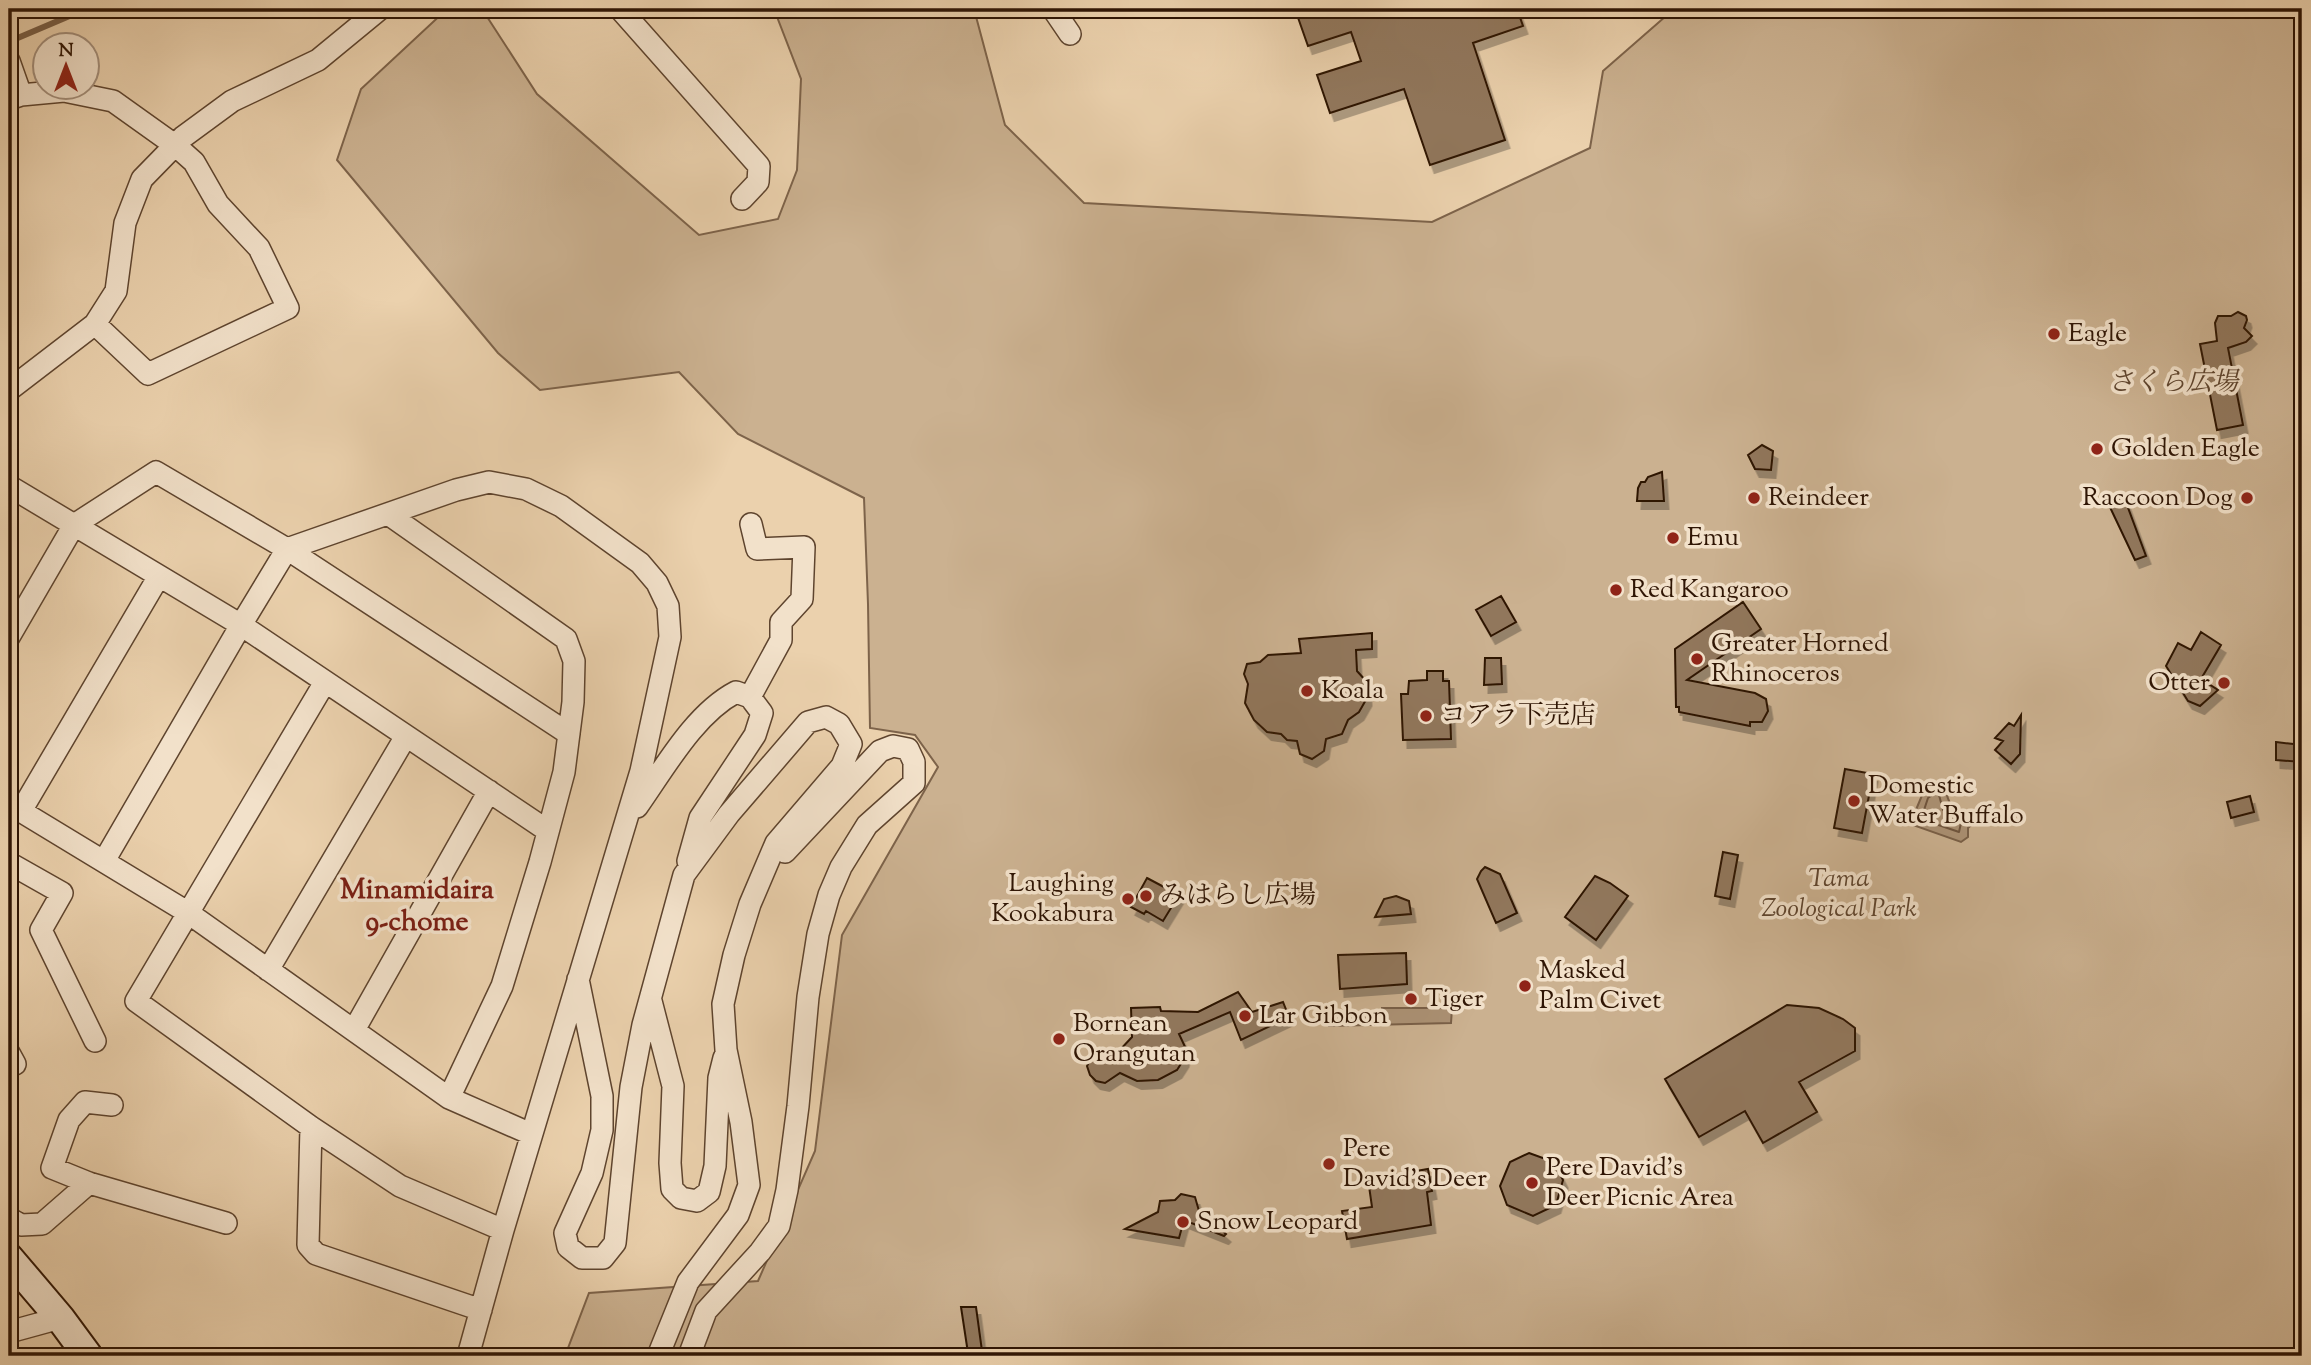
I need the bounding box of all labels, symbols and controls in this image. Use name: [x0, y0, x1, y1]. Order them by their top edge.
north arrow: [32, 32, 102, 102]
text: N: [58, 38, 74, 65]
place label: Eagle: [2068, 316, 2127, 353]
marker: Eagle: [2046, 326, 2062, 342]
park label: さくら広場: [2108, 365, 2240, 402]
place label: Golden Eagle: [2111, 431, 2260, 468]
marker: Golden Eagle: [2089, 441, 2105, 457]
place label: Reindeer: [1768, 480, 1869, 517]
place label: Raccoon Dog: [2082, 480, 2233, 517]
marker: Reindeer: [1746, 490, 1762, 506]
marker: Raccoon Dog: [2239, 490, 2255, 506]
place label: Emu: [1687, 520, 1739, 557]
marker: Emu: [1665, 530, 1681, 546]
place label: Red Kangaroo: [1630, 572, 1789, 609]
marker: Red Kangaroo: [1608, 582, 1624, 598]
place label: Greater Horned Rhinoceros: [1711, 626, 1889, 693]
marker: Greater Horned Rhinoceros: [1689, 651, 1705, 667]
place label: Otter: [2148, 665, 2210, 702]
place label: Koala: [1321, 673, 1384, 710]
marker: Otter: [2216, 675, 2232, 691]
marker: Koala: [1299, 683, 1315, 699]
place label: コアラ下売店: [1440, 698, 1596, 735]
marker: コアラ下売店: [1418, 708, 1434, 724]
place label: Domestic Water Buffalo: [1868, 768, 2024, 835]
marker: Domestic Water Buffalo: [1846, 793, 1862, 809]
park label: Tama Zoological Park: [1761, 861, 1917, 928]
place label: Laughing Kookabura: [991, 866, 1114, 933]
district label: Minamidaira 9-chome: [340, 871, 494, 943]
place label: みはらし広場: [1160, 878, 1316, 915]
marker: みはらし広場: [1138, 888, 1154, 904]
marker: Laughing Kookabura: [1120, 891, 1136, 907]
place label: Masked Palm Civet: [1539, 953, 1661, 1020]
marker: Masked Palm Civet: [1517, 978, 1533, 994]
place label: Tiger: [1425, 981, 1484, 1018]
marker: Tiger: [1403, 991, 1419, 1007]
place label: Lar Gibbon: [1259, 998, 1388, 1035]
place label: Bornean Orangutan: [1073, 1006, 1196, 1073]
marker: Lar Gibbon: [1237, 1008, 1253, 1024]
marker: Bornean Orangutan: [1051, 1031, 1067, 1047]
place label: Pere David's Deer: [1343, 1131, 1487, 1198]
place label: Pere David's Deer Picnic Area: [1546, 1150, 1734, 1217]
marker: Pere David's Deer: [1321, 1156, 1337, 1172]
marker: Pere David's Deer Picnic Area: [1524, 1175, 1540, 1191]
place label: Snow Leopard: [1197, 1204, 1359, 1241]
marker: Snow Leopard: [1175, 1214, 1191, 1230]

